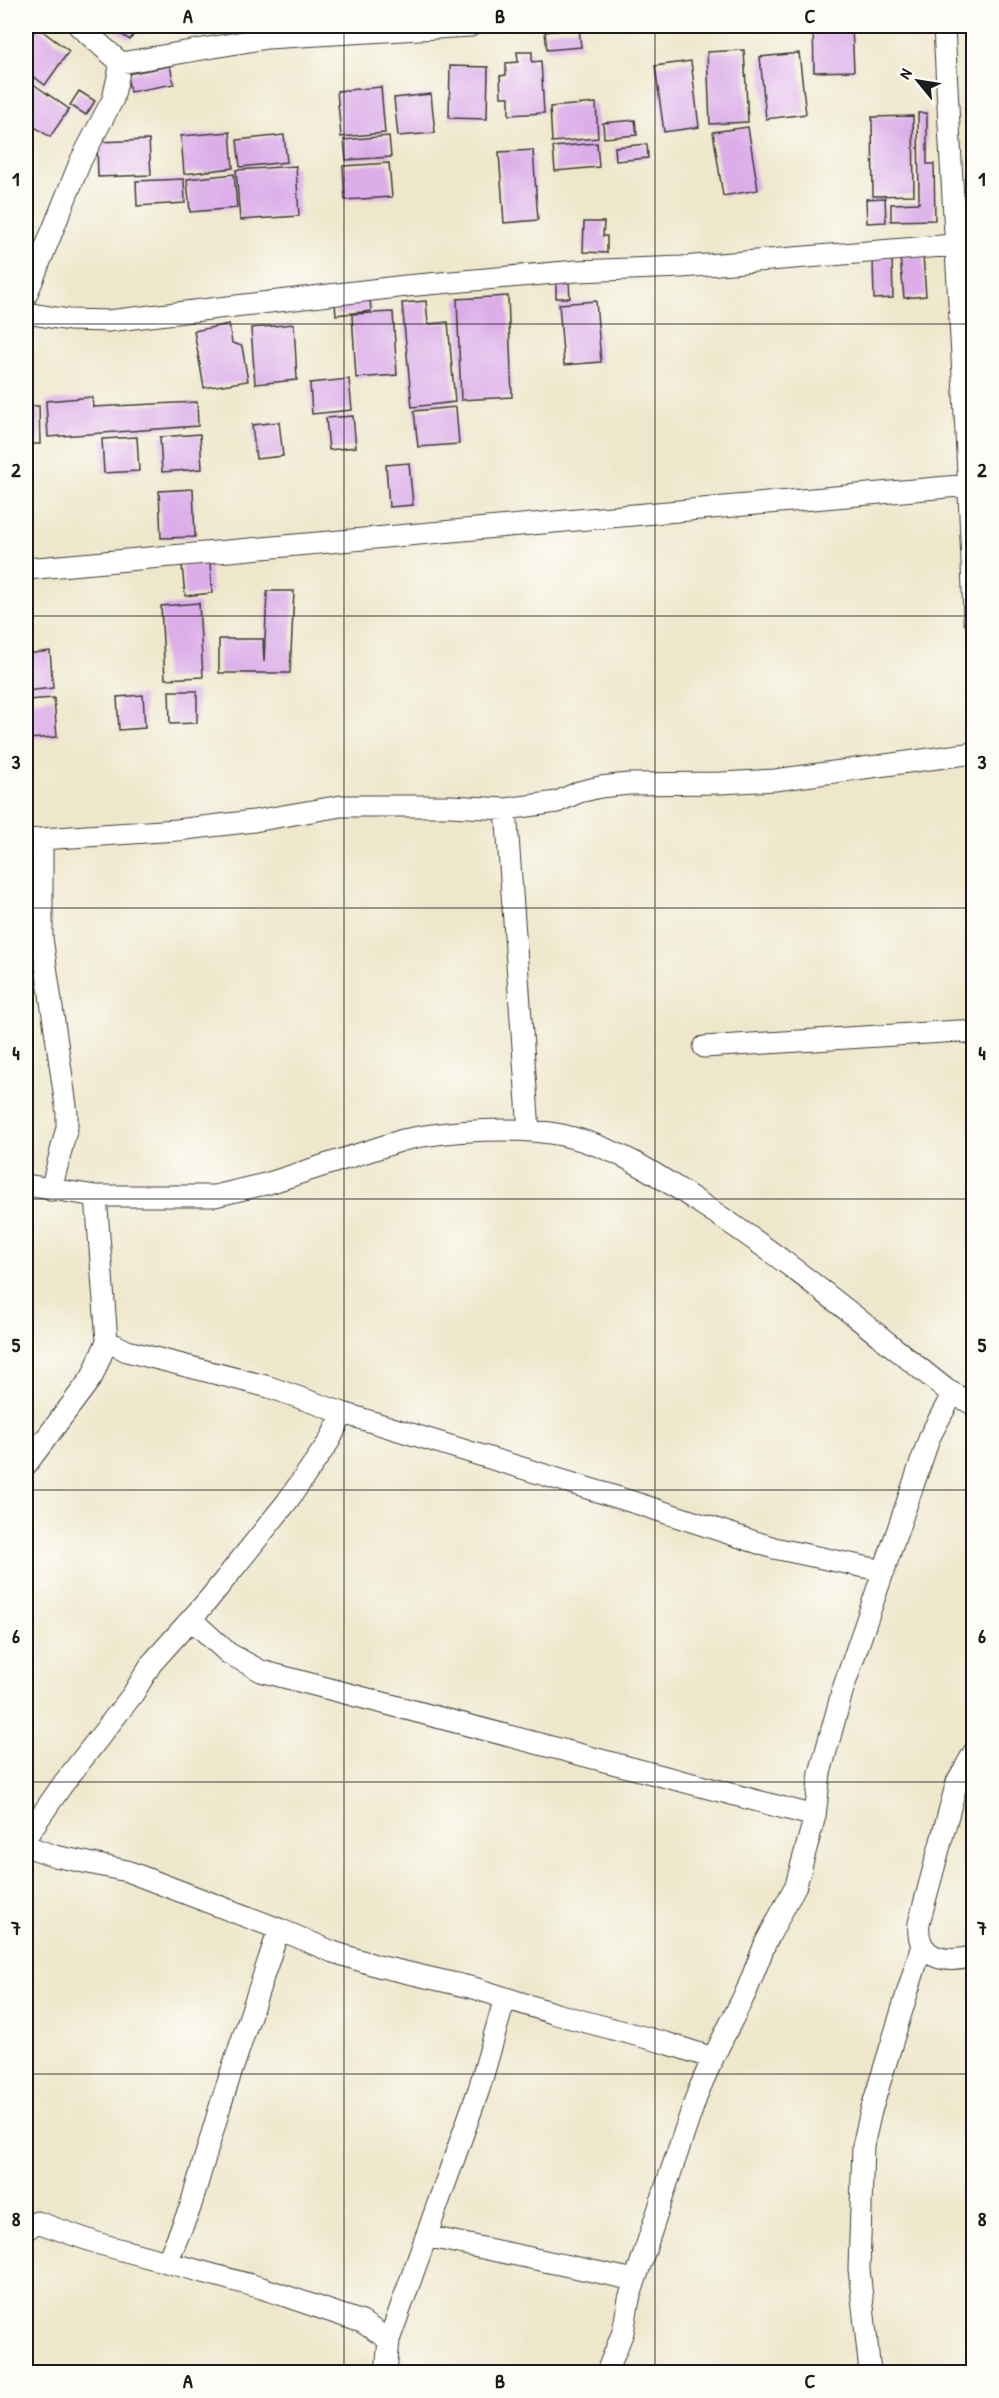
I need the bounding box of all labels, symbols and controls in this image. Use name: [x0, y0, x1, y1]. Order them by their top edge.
text: A: [183, 2, 193, 29]
text: B: [495, 2, 505, 29]
text: C: [805, 2, 816, 29]
north arrow: [888, 51, 948, 111]
text: N: [893, 64, 917, 83]
text: 1: [12, 165, 20, 192]
text: 1: [978, 165, 986, 192]
text: 2: [11, 456, 21, 483]
text: 2: [977, 456, 987, 483]
text: 3: [12, 748, 21, 775]
text: 3: [978, 748, 987, 775]
text: 4: [12, 1039, 20, 1066]
text: 4: [978, 1039, 986, 1066]
text: 5: [12, 1331, 21, 1358]
text: 5: [978, 1331, 987, 1358]
text: 6: [12, 1622, 20, 1649]
text: 6: [978, 1622, 986, 1649]
text: 7: [10, 1914, 21, 1941]
text: 7: [976, 1914, 987, 1941]
text: 8: [12, 2205, 21, 2232]
text: 8: [978, 2205, 987, 2232]
text: A: [183, 2367, 193, 2394]
text: B: [495, 2367, 505, 2394]
text: C: [805, 2367, 816, 2394]

